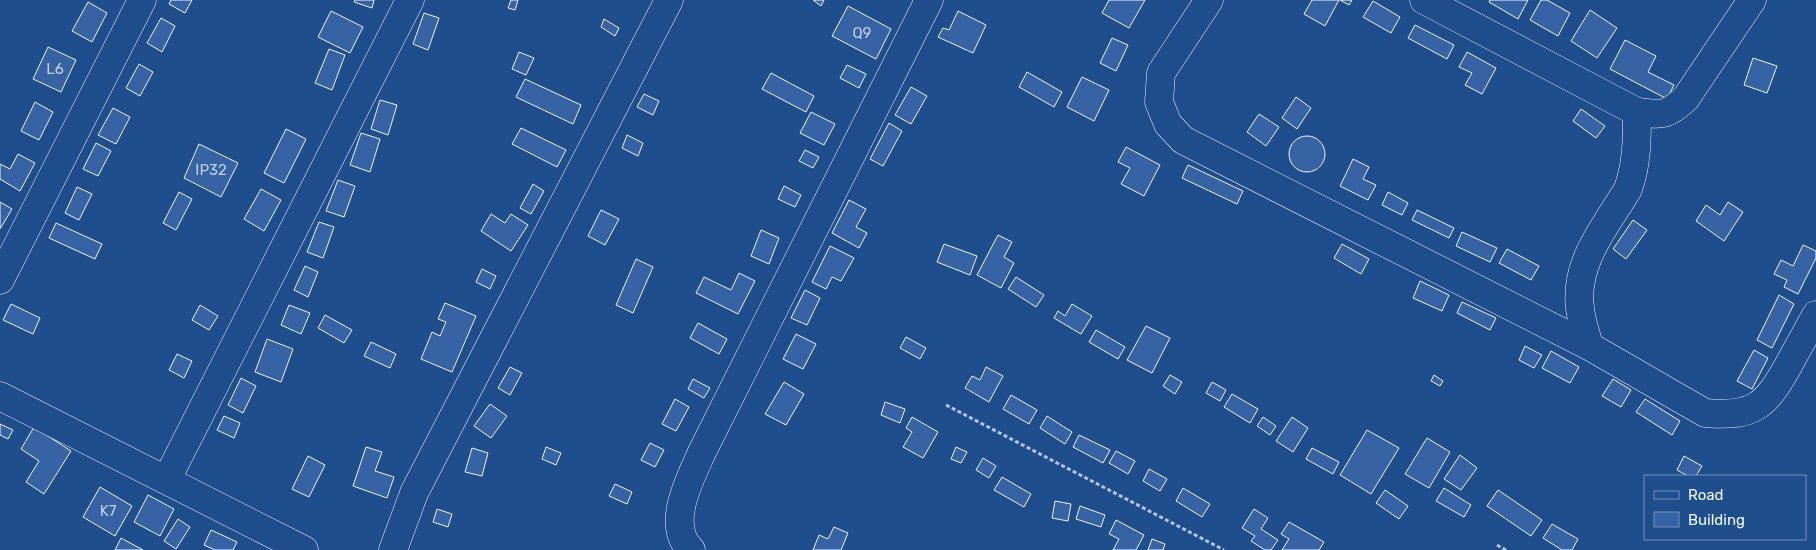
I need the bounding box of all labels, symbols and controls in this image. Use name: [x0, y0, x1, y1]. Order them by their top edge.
house number: Q9: [852, 24, 872, 42]
house number: L6: [46, 60, 64, 78]
house number: IP32: [195, 161, 227, 179]
legend: [1644, 475, 1806, 540]
text: Road: [1688, 486, 1724, 504]
house number: K7: [100, 502, 117, 520]
text: Building: [1688, 511, 1745, 529]

